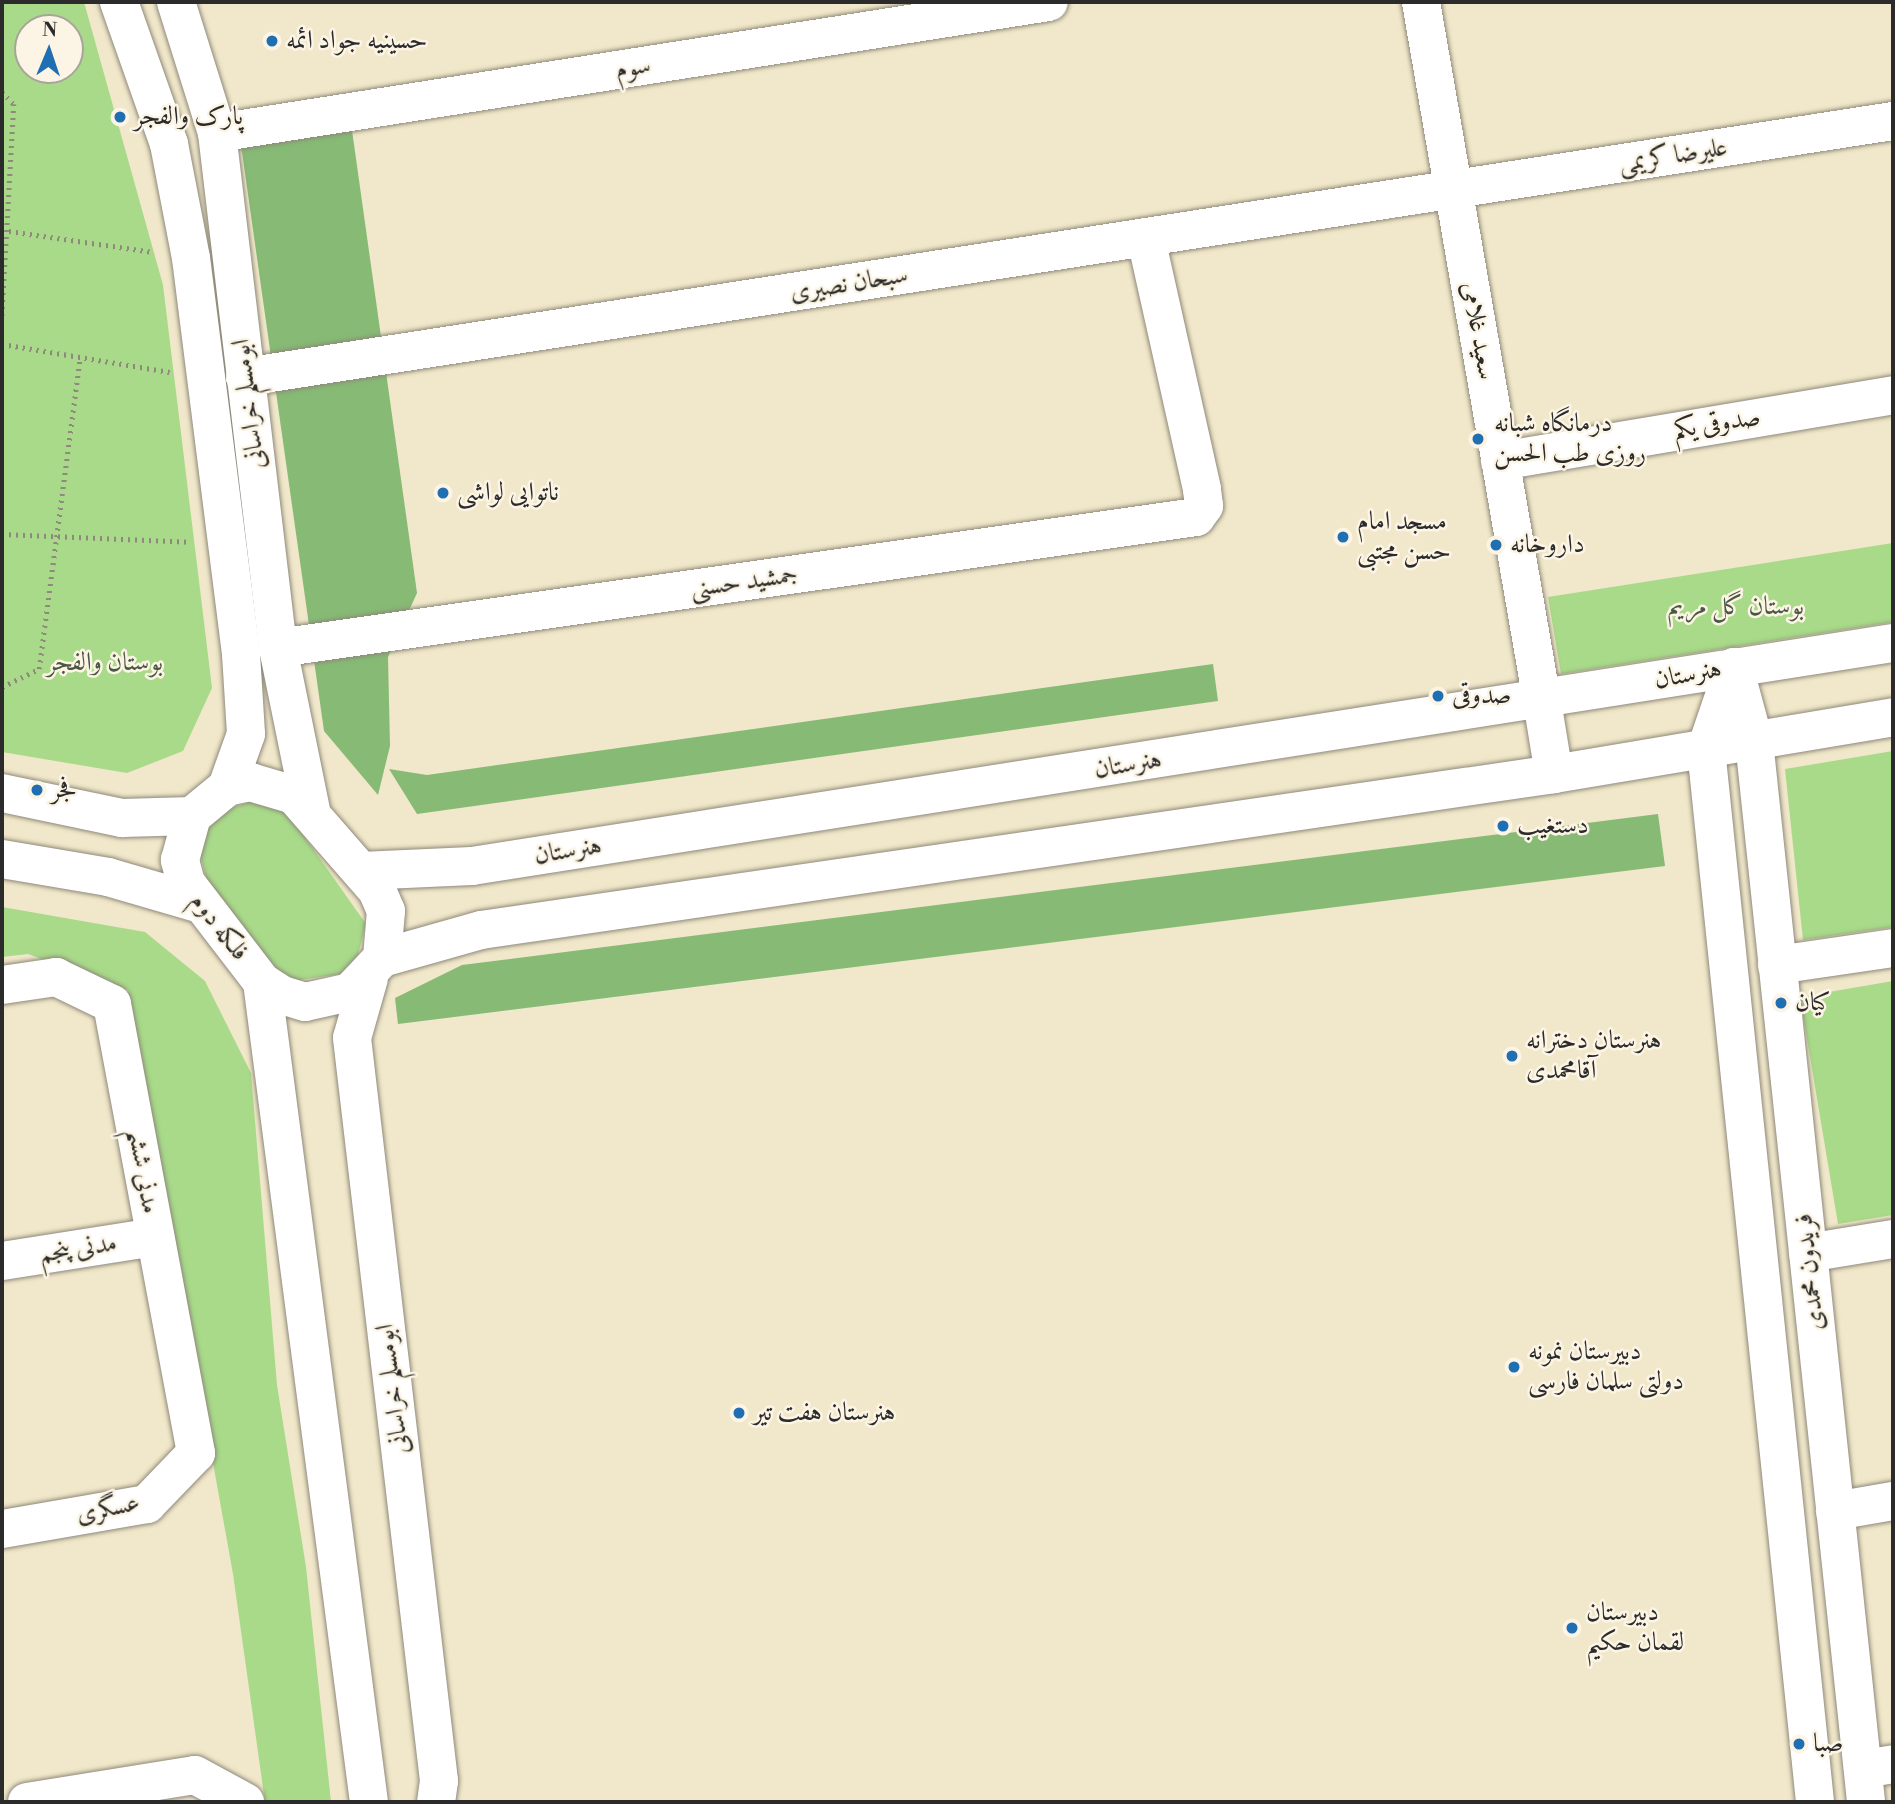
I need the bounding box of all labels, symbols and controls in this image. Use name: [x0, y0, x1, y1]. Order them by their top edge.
north arrow: [14, 14, 84, 84]
text: N: [42, 18, 58, 42]
place label: حسینیه جواد ائمه: [286, 25, 428, 57]
marker: حسینیه جواد ائمه: [264, 33, 280, 49]
street label: سوم: [613, 50, 653, 86]
place label: پارک والفجر: [134, 101, 243, 133]
marker: پارک والفجر: [112, 109, 128, 125]
street label: علیرضا کریمی: [1616, 132, 1730, 180]
street label: سبحان نصیری: [788, 259, 910, 309]
street label: سعید غلامی: [1454, 280, 1502, 382]
street label: ابومسلم خراسانی: [226, 337, 272, 471]
street label: صدوقی یکم: [1671, 402, 1763, 446]
place label: درمانگاه شبانه روزی طب الحسن: [1494, 408, 1646, 470]
marker: درمانگاه شبانه روزی طب الحسن: [1468, 429, 1488, 449]
place label: ناتوایی لواشی: [457, 477, 559, 509]
marker: ناتوایی لواشی: [435, 485, 451, 501]
place label: مسجد امام حسن مجتبی: [1357, 506, 1451, 568]
marker: مسجد امام حسن مجتبی: [1335, 529, 1351, 545]
place label: داروخانه: [1510, 529, 1585, 561]
marker: داروخانه: [1488, 537, 1504, 553]
street label: جمشید حسنی: [688, 559, 800, 605]
park label: بوستان گل مریم: [1668, 591, 1804, 623]
park label: بوستان والفجر: [47, 647, 163, 679]
street label: هنرستان: [1652, 654, 1724, 696]
place label: صدوقی: [1452, 680, 1511, 712]
marker: صدوقی: [1430, 688, 1446, 704]
street label: هنرستان: [1092, 744, 1164, 786]
place label: فجر: [51, 774, 77, 806]
marker: فجر: [29, 782, 45, 798]
place label: دستغیب: [1517, 810, 1589, 842]
marker: دستغیب: [1495, 818, 1511, 834]
street label: هنرستان: [532, 830, 604, 872]
street label: فلکه دوم: [183, 887, 255, 967]
place label: کیان: [1795, 987, 1831, 1019]
marker: کیان: [1773, 995, 1789, 1011]
place label: هنرستان دخترانه آقامحمدی: [1526, 1025, 1661, 1086]
marker: هنرستان دخترانه آقامحمدی: [1504, 1048, 1520, 1064]
street label: مدنی ششم: [120, 1126, 166, 1216]
street label: فریدون محمدی: [1788, 1212, 1832, 1332]
street label: مدنی پنجم: [37, 1227, 119, 1271]
street label: ابومسلم خراسانی: [370, 1322, 416, 1456]
place label: دبیرستان نمونه دولتی سلمان فارسی: [1528, 1336, 1684, 1398]
marker: دبیرستان نمونه دولتی سلمان فارسی: [1506, 1359, 1522, 1375]
place label: هنرستان هفت تیر: [753, 1397, 895, 1429]
marker: هنرستان هفت تیر: [731, 1405, 747, 1421]
street label: عسگری: [73, 1487, 143, 1531]
place label: دبیرستان لقمان حکیم: [1586, 1597, 1684, 1658]
marker: دبیرستان لقمان حکیم: [1564, 1620, 1580, 1636]
place label: صبا: [1813, 1728, 1843, 1760]
marker: صبا: [1791, 1736, 1807, 1752]

